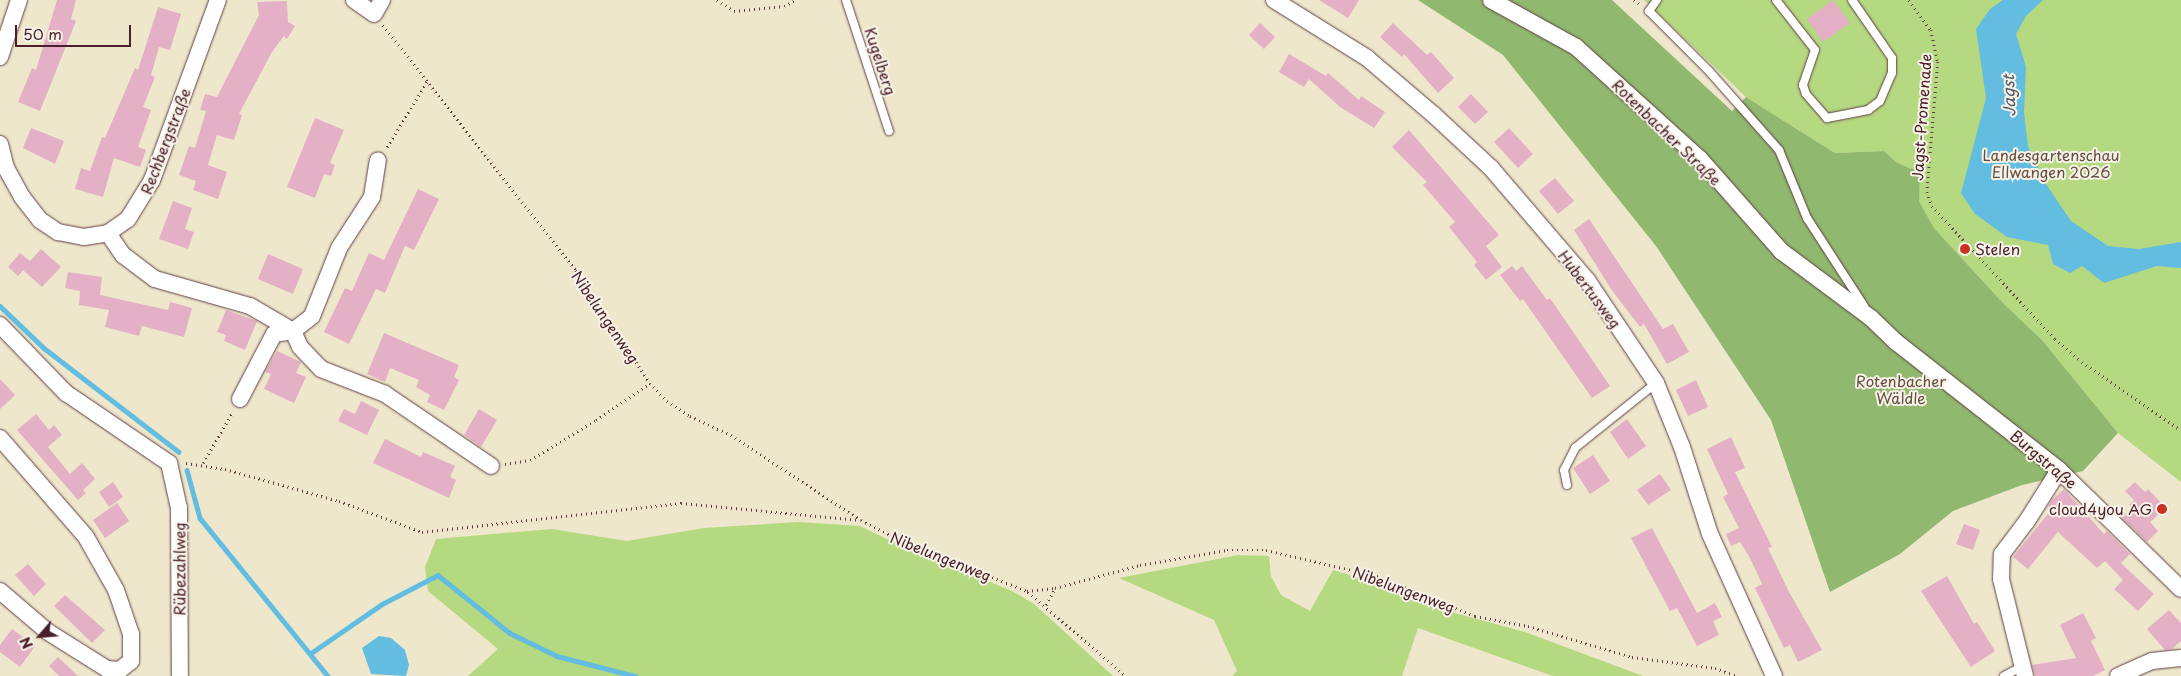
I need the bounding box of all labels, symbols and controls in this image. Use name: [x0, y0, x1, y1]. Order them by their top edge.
scale bar: [18, 15, 134, 47]
text: 50 m: [23, 22, 62, 45]
street label: Kugelberg: [862, 25, 900, 97]
street label: Jagst-Promenade: [1908, 53, 1934, 181]
street label: Rotenbacher Straße: [1609, 75, 1725, 189]
water label: Jagst: [1998, 75, 2018, 117]
street label: Rechbergstraße: [136, 85, 194, 197]
park label: Landesgartenschau Ellwangen 2026: [1983, 145, 2119, 180]
place label: Stelen: [1975, 240, 2020, 258]
marker: Stelen: [1959, 243, 1971, 255]
street label: Hubertusweg: [1555, 247, 1625, 331]
street label: Nibelungenweg: [569, 268, 643, 366]
park label: Rotenbacher Wäldle: [1856, 371, 1946, 406]
street label: Burgstraße: [2007, 426, 2081, 492]
place label: cloud4you AG: [2049, 500, 2152, 518]
marker: cloud4you AG: [2156, 503, 2168, 515]
street label: Rübezahlweg: [170, 522, 188, 616]
street label: Nibelungenweg: [888, 528, 994, 584]
street label: Nibelungenweg: [1351, 562, 1457, 616]
north arrow: [15, 611, 65, 661]
text: N: [14, 633, 38, 653]

